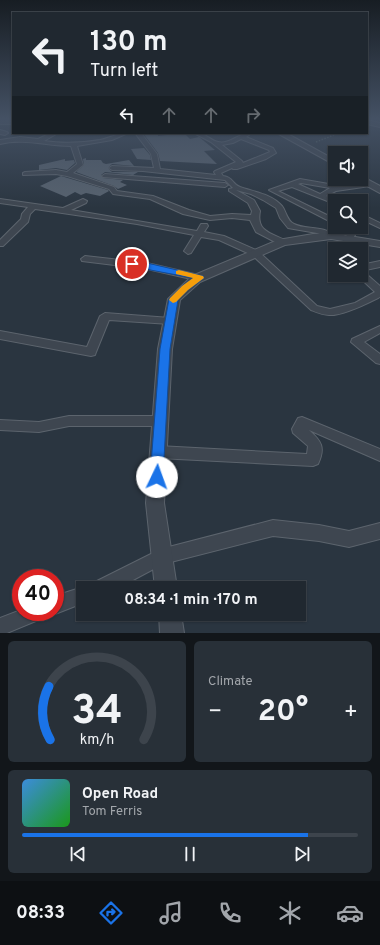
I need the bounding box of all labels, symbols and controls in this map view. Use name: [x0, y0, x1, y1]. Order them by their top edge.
text: 130 m: [90, 25, 168, 61]
icon: left: [24, 28, 76, 80]
text: Turn left: [90, 60, 158, 83]
icon: left: [116, 104, 138, 126]
icon: ahead: [158, 104, 180, 126]
icon: ahead: [200, 104, 222, 126]
icon: right: [242, 104, 264, 126]
map controls: [328, 146, 368, 282]
button: sound: [328, 146, 368, 186]
button: search: [328, 194, 368, 234]
button: layers: [328, 242, 368, 282]
pin: [115, 247, 149, 281]
icon: arrive: [121, 253, 143, 275]
position arrow: [136, 456, 178, 498]
speed limit sign: 40: [12, 569, 64, 621]
text: 08:34 · 1 min · 170 m: [124, 591, 258, 610]
text: Climate: [208, 674, 253, 690]
text: 34: [71, 685, 123, 738]
text: 20°: [258, 694, 308, 731]
text: −: [208, 699, 222, 726]
text: +: [344, 699, 358, 726]
text: km/h: [80, 730, 114, 748]
text: Open Road: [82, 785, 158, 804]
text: Tom Ferris: [82, 804, 142, 820]
icon: previous: [67, 843, 89, 865]
icon: pause: [179, 843, 201, 865]
icon: next: [291, 843, 313, 865]
icon: directions: [97, 899, 125, 927]
icon: music: [157, 899, 185, 927]
icon: phone: [216, 899, 244, 927]
icon: climate: [276, 899, 304, 927]
icon: car: [336, 899, 364, 927]
text: 08:33: [16, 902, 65, 925]

